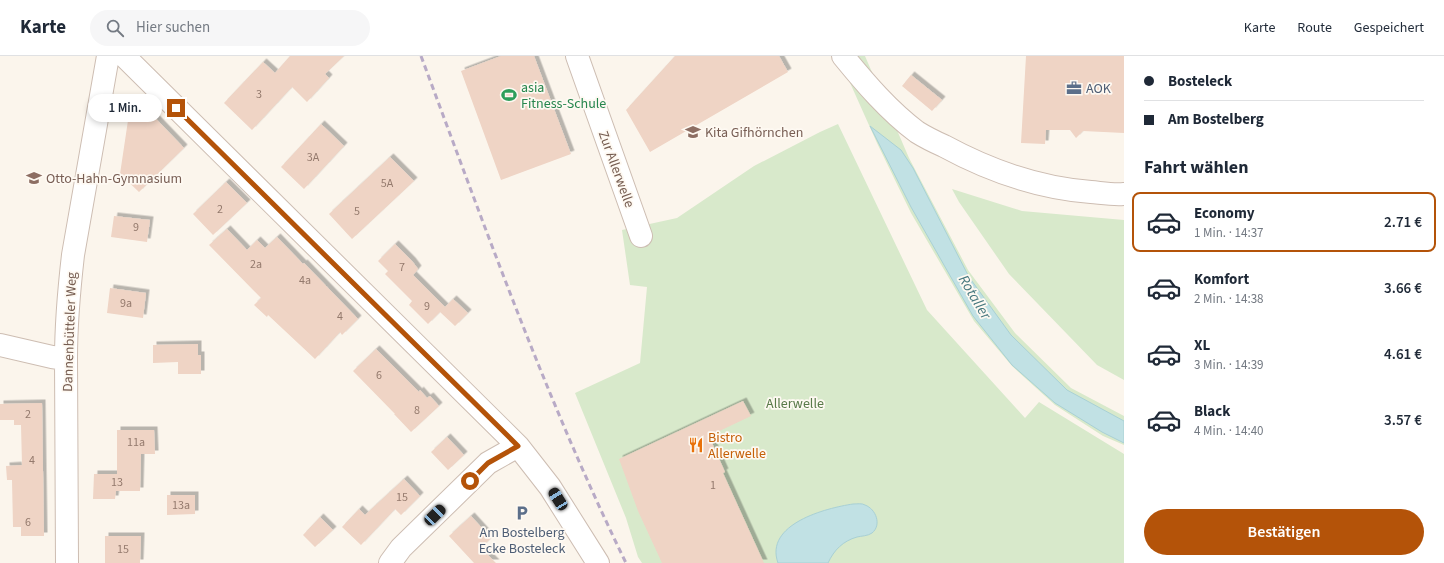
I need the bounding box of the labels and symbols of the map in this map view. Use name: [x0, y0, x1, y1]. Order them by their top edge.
place label: asia Fitness-Schule: [521, 78, 606, 114]
office icon: AOK: [1065, 79, 1083, 97]
place label: AOK: [1086, 79, 1112, 99]
house number: 3: [256, 86, 262, 103]
sports icon: asia Fitness-Schule: [500, 86, 518, 104]
callout: 1 Min.: [88, 94, 162, 122]
route end: [167, 99, 185, 117]
school or university icon: Kita Gifhörnchen: [684, 123, 702, 141]
place label: Kita Gifhörnchen: [705, 123, 803, 143]
street label: Zur Allerwelle: [593, 128, 639, 211]
house number: 3A: [307, 149, 320, 166]
school or university icon: Otto-Hahn-Gymnasium: [25, 169, 43, 187]
place label: Otto-Hahn-Gymnasium: [46, 169, 182, 189]
house number: 5A: [381, 175, 394, 192]
house number: 2: [217, 201, 223, 218]
house number: 5: [354, 203, 360, 220]
house number: 9: [133, 219, 139, 236]
house number: 2a: [250, 256, 262, 273]
house number: 7: [399, 259, 405, 276]
water label: Rotaller: [953, 271, 996, 324]
street label: Dannenbütteler Weg: [58, 272, 82, 392]
house number: 4a: [299, 272, 311, 289]
house number: 9a: [120, 295, 132, 312]
house number: 9: [424, 298, 430, 315]
house number: 4: [337, 308, 343, 325]
house number: 6: [376, 367, 382, 384]
park label: Allerwelle: [766, 394, 824, 414]
house number: 8: [414, 402, 420, 419]
house number: 2: [25, 406, 31, 423]
place label: Bistro Allerwelle: [708, 428, 766, 464]
house number: 11a: [127, 434, 145, 451]
restaurant icon: Bistro Allerwelle: [687, 436, 705, 454]
house number: 4: [29, 452, 35, 469]
route start: [461, 472, 479, 490]
house number: 13: [111, 474, 123, 491]
house number: 1: [710, 477, 716, 494]
car: [547, 486, 569, 512]
house number: 15: [396, 489, 408, 506]
house number: 13a: [172, 497, 190, 514]
car: [422, 502, 448, 528]
parking icon: Am Bostelberg Ecke Bosteleck: [513, 504, 531, 522]
house number: 6: [25, 514, 31, 531]
place label: Am Bostelberg Ecke Bosteleck: [479, 523, 565, 559]
house number: 15: [117, 541, 129, 558]

